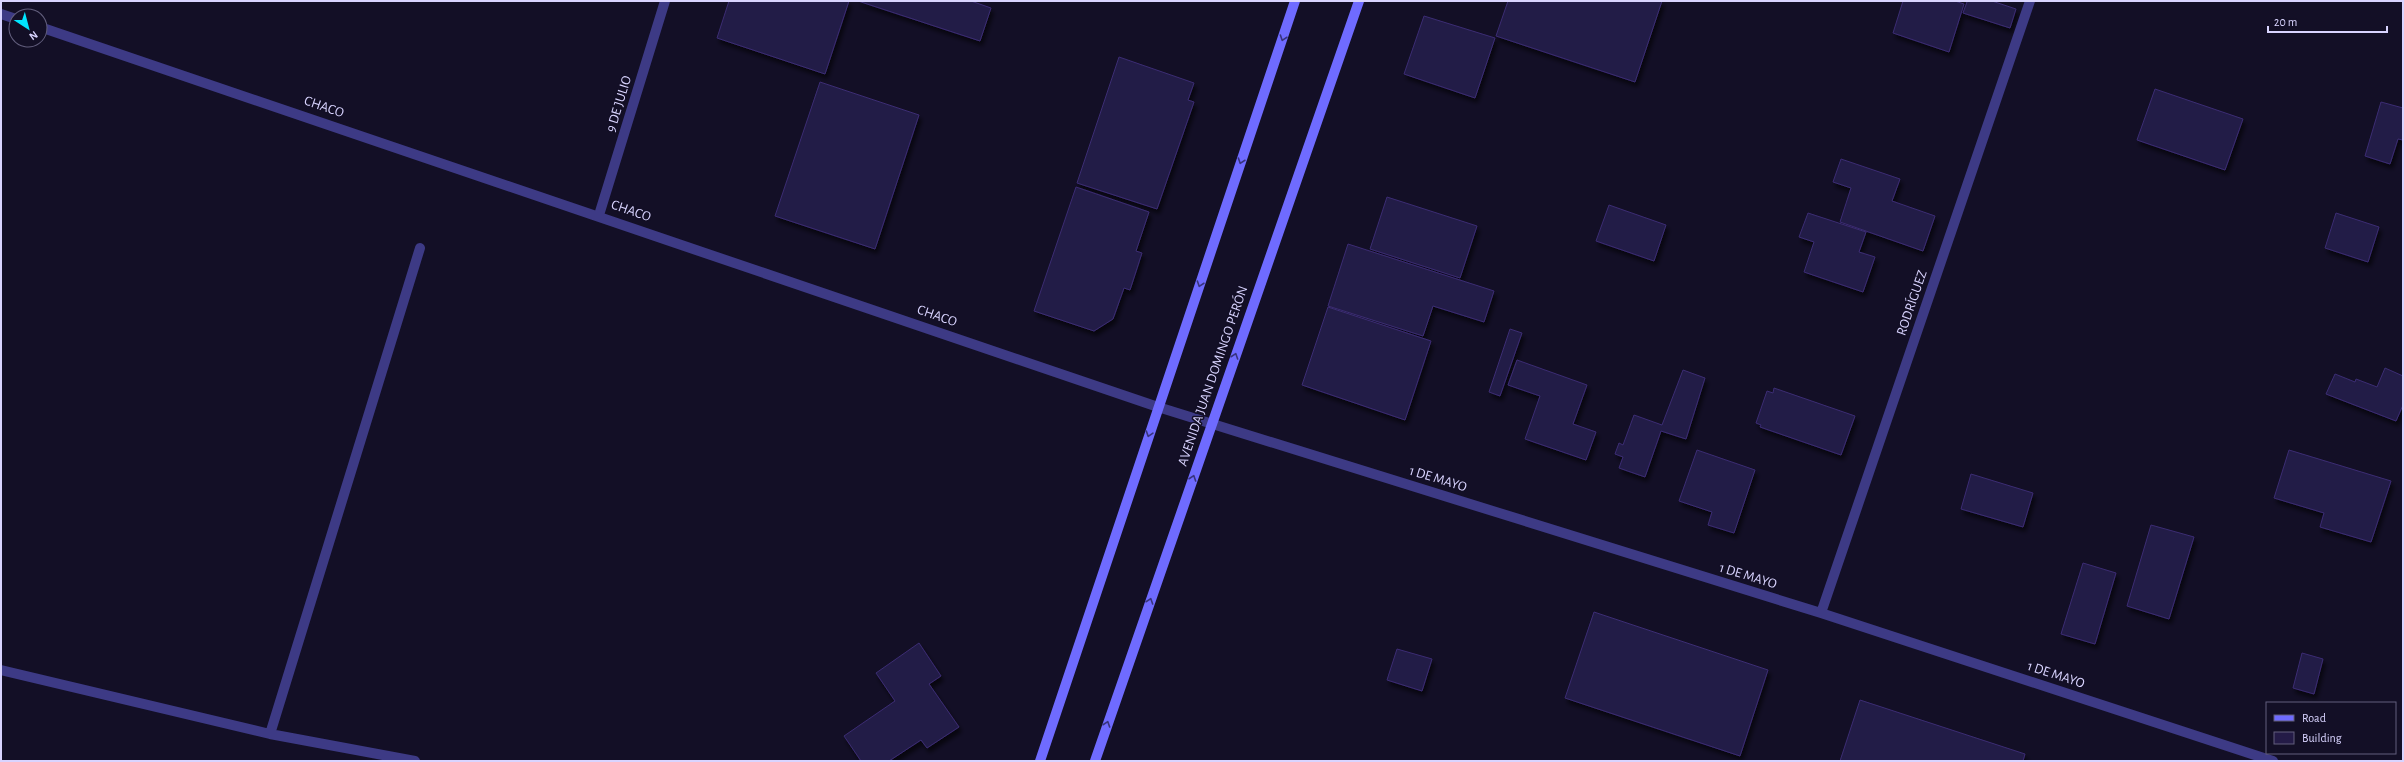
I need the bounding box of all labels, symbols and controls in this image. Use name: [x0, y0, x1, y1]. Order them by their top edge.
north arrow: [8, 8, 48, 48]
scale bar: [2268, 8, 2387, 34]
text: 20 m: [2274, 16, 2297, 28]
text: N: [27, 29, 40, 42]
one-way arrow: [1279, 34, 1288, 41]
street label: 9 DE JULIO: [604, 74, 634, 134]
street label: CHACO: [302, 94, 346, 120]
one-way arrow: [1238, 157, 1246, 164]
street label: CHACO: [609, 198, 653, 224]
street label: RODRÍGUEZ: [1891, 268, 1930, 338]
one-way arrow: [1196, 281, 1205, 288]
street label: AVENIDA JUAN DOMINGO PERÓN: [1173, 283, 1250, 468]
street label: CHACO: [915, 303, 959, 329]
one-way arrow: [1230, 352, 1239, 359]
one-way arrow: [1146, 430, 1154, 437]
street label: 1 DE MAYO: [1408, 464, 1469, 494]
one-way arrow: [1188, 475, 1196, 482]
street label: 1 DE MAYO: [1718, 561, 1779, 591]
one-way arrow: [1145, 598, 1154, 605]
street label: 1 DE MAYO: [2026, 659, 2087, 691]
legend: [2266, 702, 2396, 754]
text: Road: [2302, 712, 2326, 724]
one-way arrow: [1103, 721, 1111, 728]
text: Building: [2302, 732, 2342, 744]

